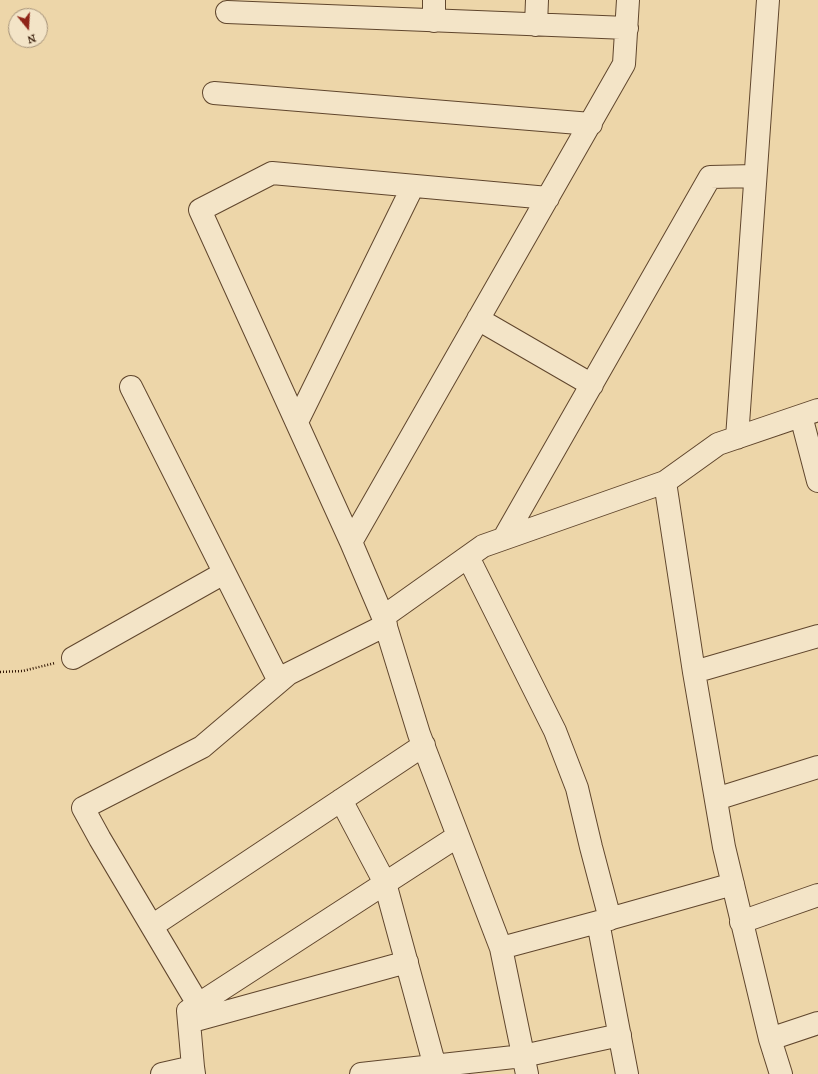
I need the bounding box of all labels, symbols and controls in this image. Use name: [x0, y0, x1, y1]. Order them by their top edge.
north arrow: [8, 8, 48, 48]
text: N: [26, 31, 38, 46]

